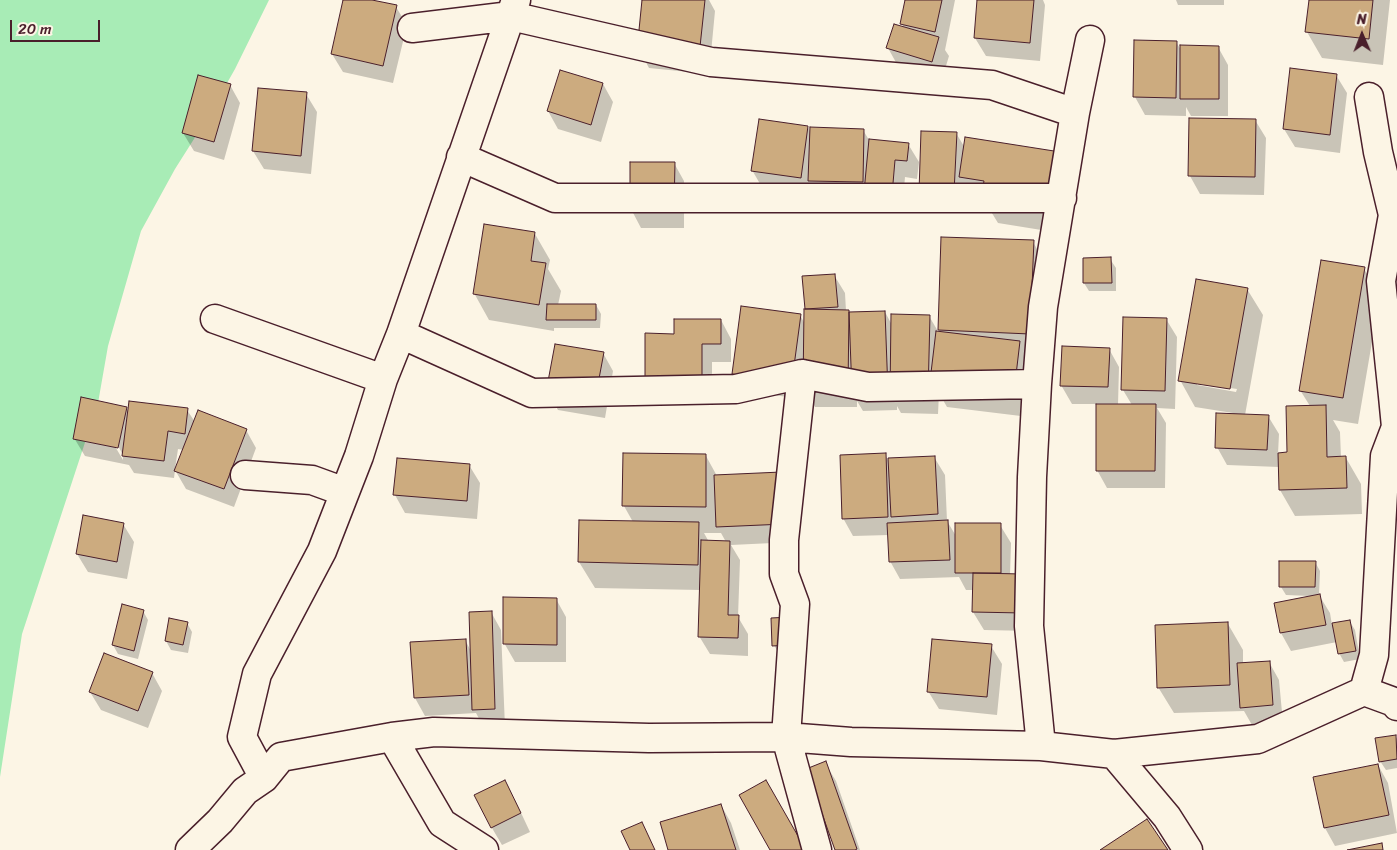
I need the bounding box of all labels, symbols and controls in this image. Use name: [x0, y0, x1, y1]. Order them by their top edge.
text: N: [1357, 7, 1367, 32]
scale bar: [12, 10, 102, 42]
north arrow: [1337, 10, 1387, 60]
text: 20 m: [18, 16, 52, 42]

